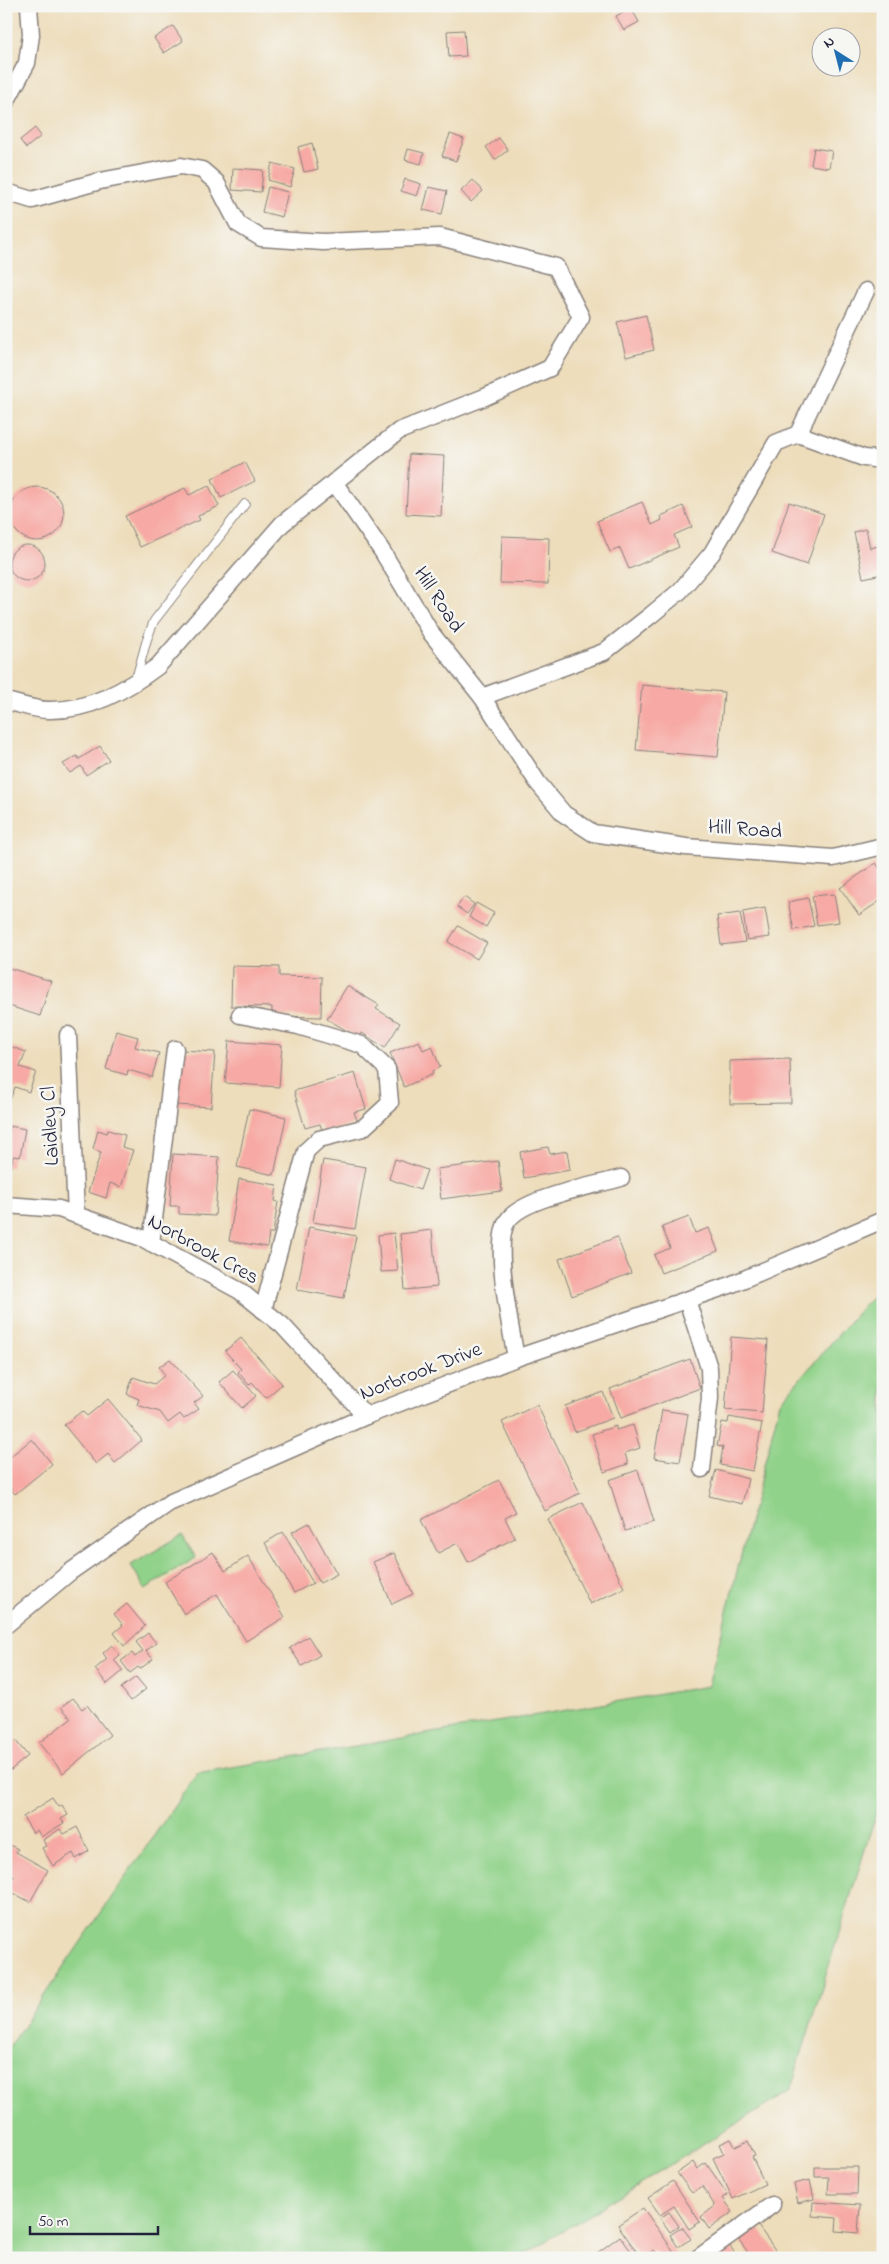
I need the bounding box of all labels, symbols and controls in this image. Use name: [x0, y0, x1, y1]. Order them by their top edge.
north arrow: [812, 28, 862, 78]
text: N: [819, 31, 839, 54]
street label: Hill Road: [405, 561, 471, 639]
street label: Hill Road: [707, 812, 783, 848]
street label: Laidley Cl: [34, 1085, 70, 1167]
street label: Norbrook Cres: [142, 1207, 264, 1293]
street label: Norbrook Drive: [356, 1335, 487, 1409]
scale bar: [30, 2204, 158, 2236]
text: 50 m: [38, 2211, 69, 2233]

